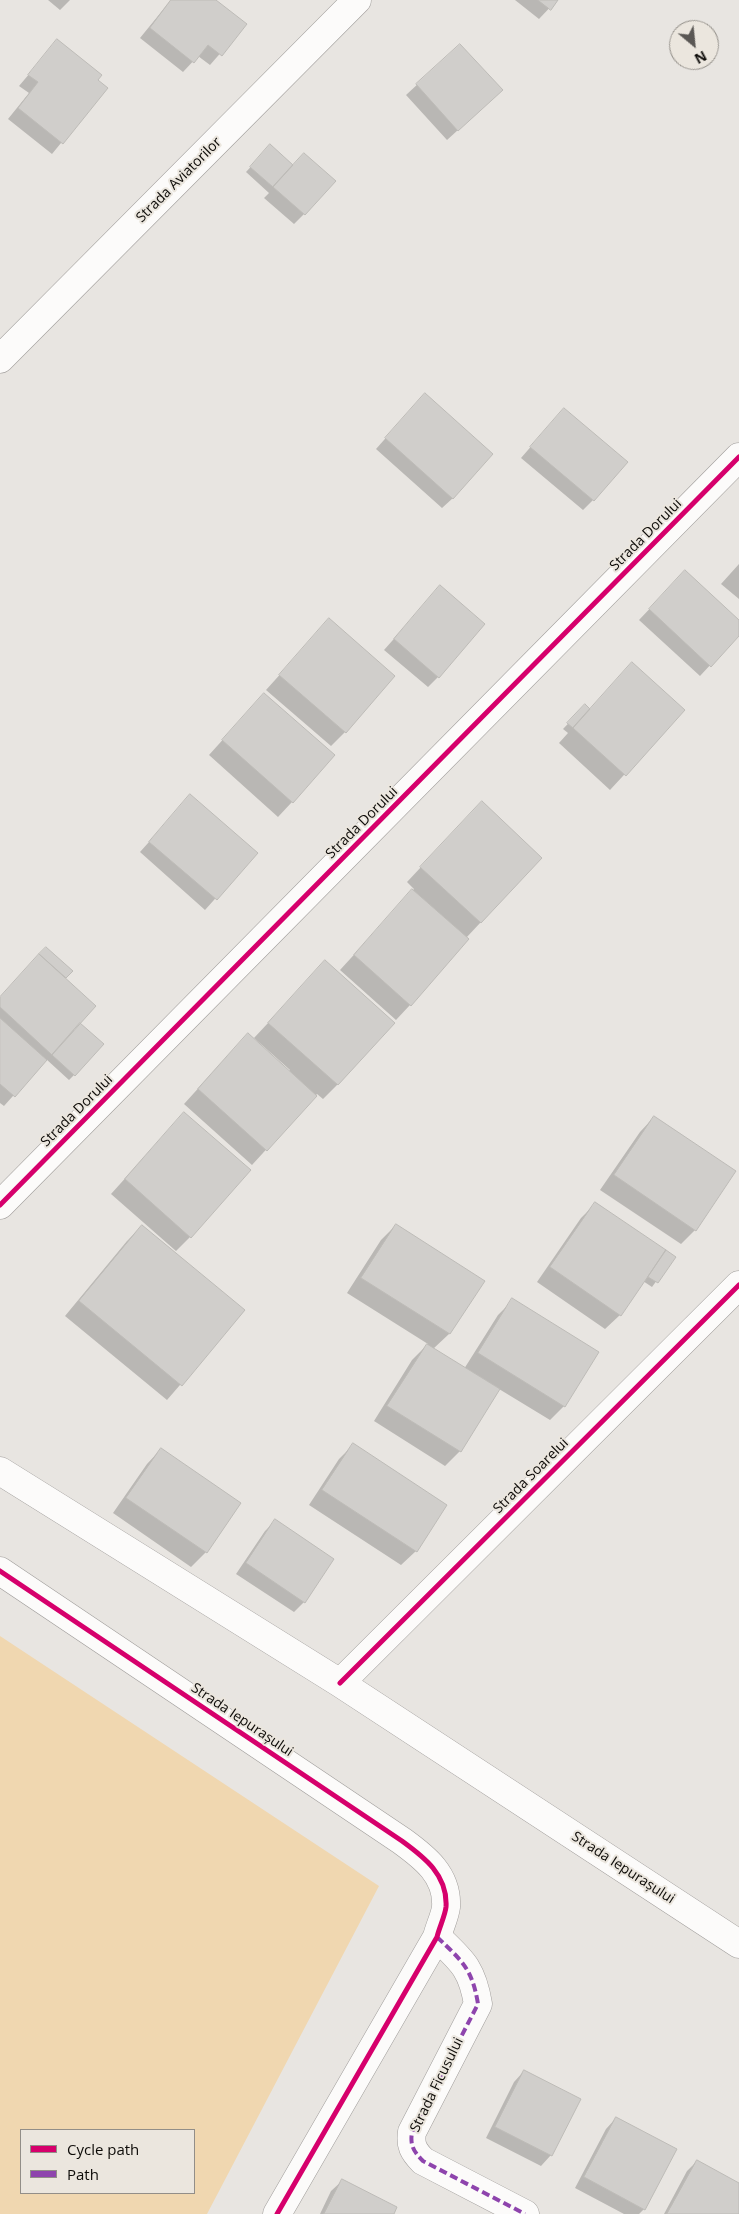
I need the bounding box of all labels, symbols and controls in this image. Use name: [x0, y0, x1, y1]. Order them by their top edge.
north arrow: [669, 20, 719, 70]
text: N: [691, 47, 710, 69]
street label: Strada Aviatorilor: [133, 134, 225, 226]
street label: Strada Dorului: [607, 496, 685, 574]
street label: Strada Dorului: [323, 784, 401, 862]
street label: Strada Dorului: [38, 1072, 116, 1150]
street label: Strada Soarelui: [490, 1435, 572, 1517]
street label: Strada Iepurașului: [188, 1680, 296, 1760]
street label: Strada Iepurașului: [568, 1828, 678, 1908]
street label: Strada Ficusului: [407, 2035, 467, 2135]
legend: [20, 2129, 195, 2194]
text: Cycle path: [67, 2139, 139, 2159]
text: Path: [67, 2164, 99, 2184]

